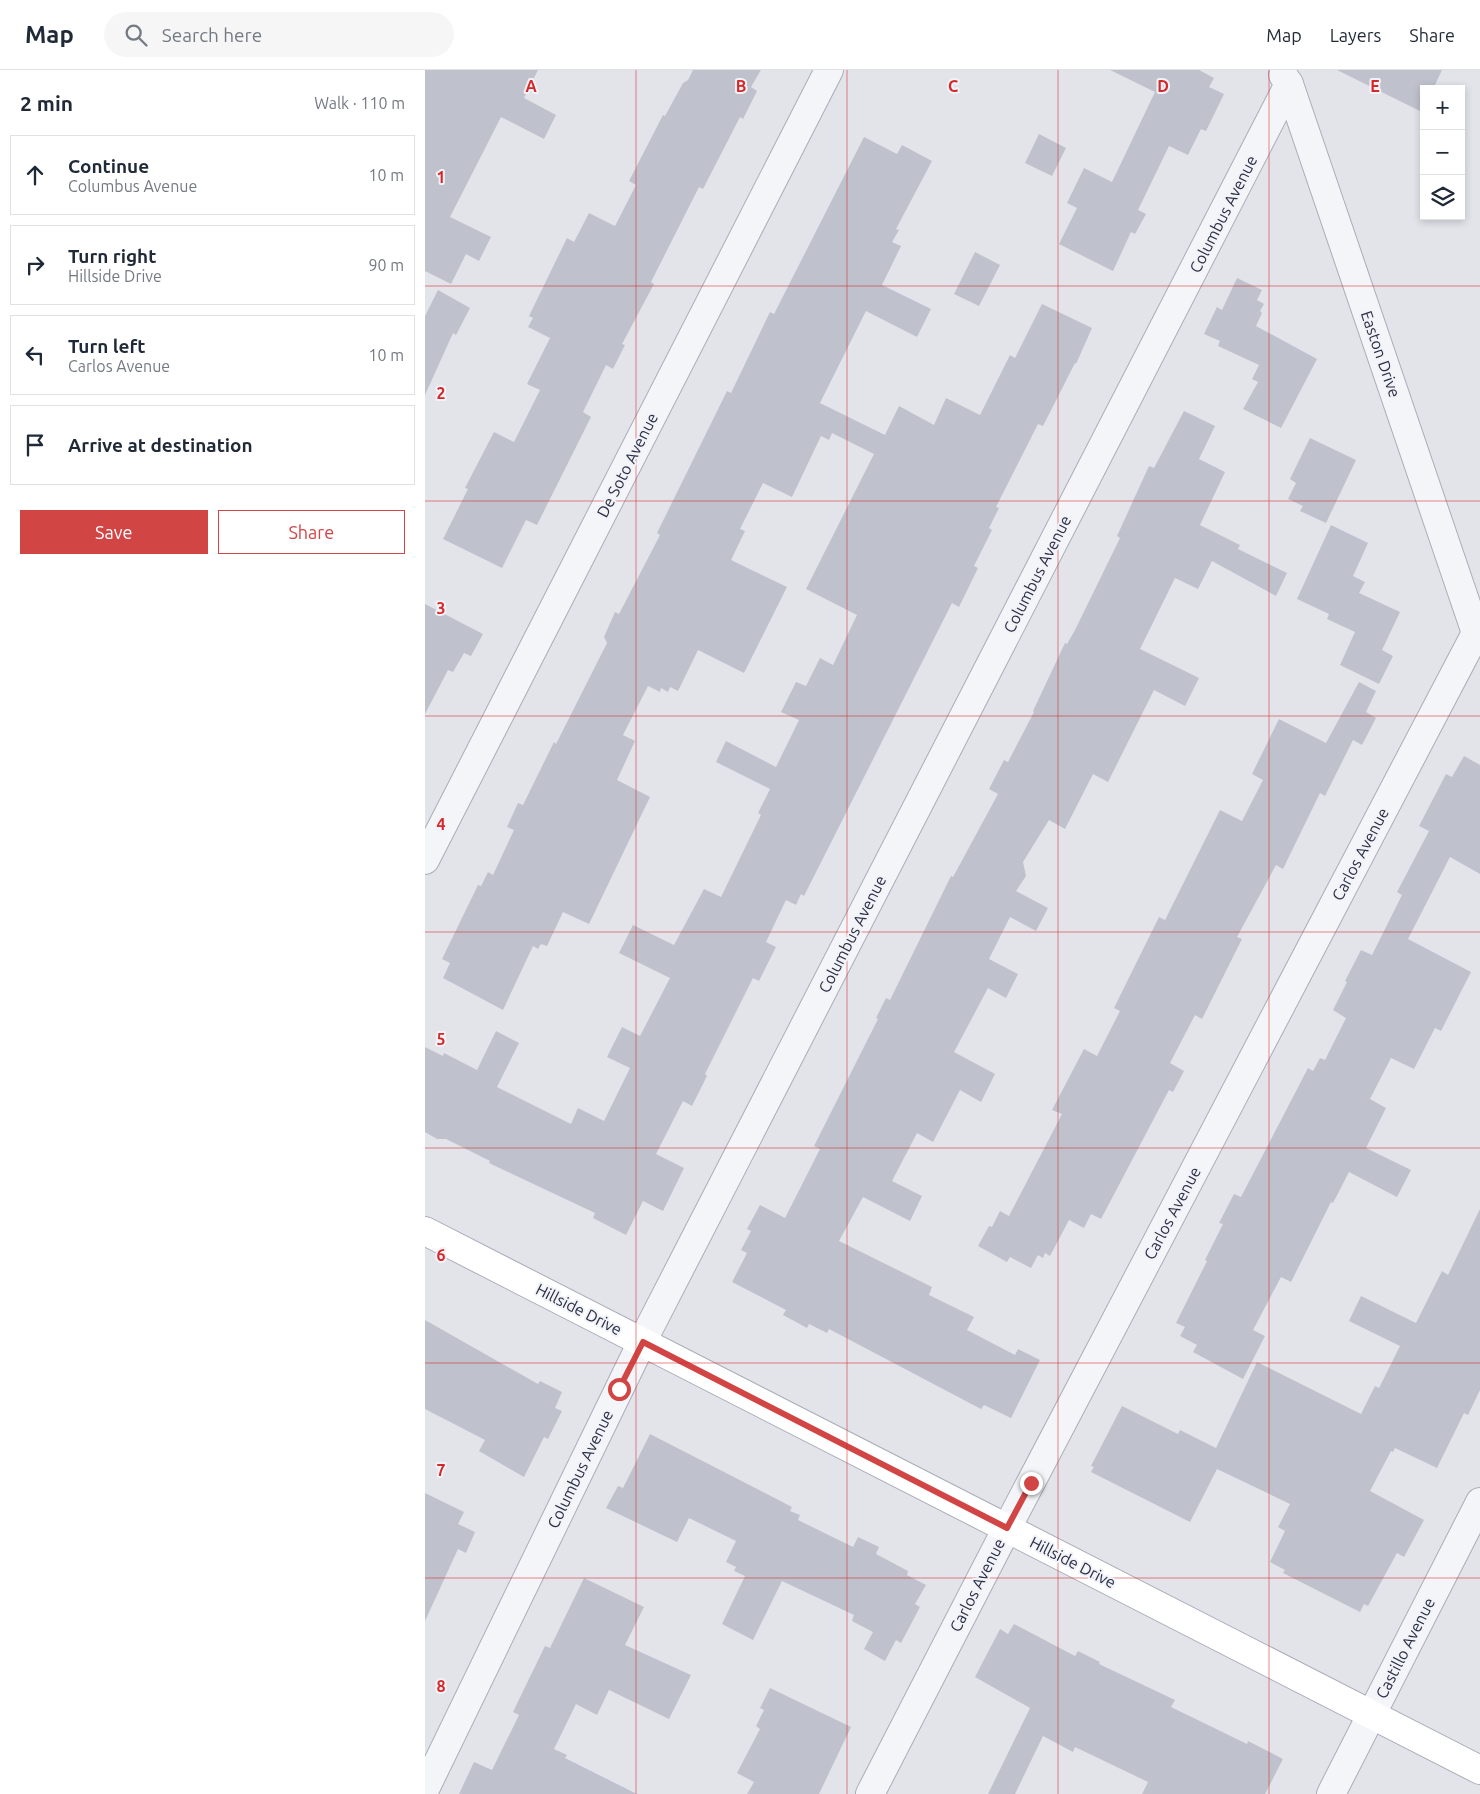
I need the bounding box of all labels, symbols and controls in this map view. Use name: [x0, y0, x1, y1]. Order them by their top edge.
search box: [104, 12, 454, 57]
text: Map: [25, 21, 74, 48]
icon: search: [122, 21, 150, 49]
text: Search here: [162, 24, 262, 46]
text: Map: [1266, 25, 1302, 45]
text: Layers: [1330, 25, 1381, 45]
text: Share: [1409, 25, 1455, 45]
text: A: [525, 77, 537, 95]
text: B: [736, 77, 746, 95]
text: C: [948, 77, 958, 95]
text: D: [1157, 77, 1169, 95]
text: E: [1370, 77, 1380, 95]
map controls: [1420, 85, 1465, 220]
button: +: [1420, 85, 1465, 130]
text: 2 min: [20, 91, 73, 115]
text: Walk · 110 m: [314, 94, 405, 112]
button: −: [1420, 130, 1465, 175]
street label: Columbus Avenue: [1186, 152, 1260, 276]
text: Continue: [68, 155, 149, 177]
icon: ahead: [21, 161, 49, 189]
text: 10 m: [368, 166, 404, 184]
text: 1: [436, 168, 446, 186]
button: layers: [1420, 175, 1465, 220]
text: Columbus Avenue: [68, 177, 197, 195]
text: Turn right: [68, 245, 156, 267]
icon: right: [21, 251, 49, 279]
text: 90 m: [368, 256, 404, 274]
text: Hillside Drive: [68, 267, 162, 285]
street label: Easton Drive: [1358, 308, 1404, 400]
text: Turn left: [68, 335, 146, 357]
icon: left: [21, 341, 49, 369]
text: 10 m: [368, 346, 404, 364]
text: Carlos Avenue: [68, 357, 170, 375]
text: 2: [436, 384, 446, 402]
street label: De Soto Avenue: [593, 410, 661, 520]
icon: arrive: [21, 431, 49, 459]
text: Arrive at destination: [68, 434, 253, 456]
button: Save: [20, 510, 208, 554]
button: Share: [218, 510, 405, 554]
street label: Columbus Avenue: [1000, 512, 1074, 636]
text: 3: [436, 599, 446, 617]
street label: Carlos Avenue: [1328, 805, 1392, 903]
text: 4: [436, 815, 446, 833]
street label: Columbus Avenue: [815, 872, 889, 996]
text: 5: [436, 1030, 446, 1048]
street label: Carlos Avenue: [1140, 1164, 1204, 1262]
text: 6: [436, 1246, 446, 1264]
street label: Hillside Drive: [533, 1280, 625, 1338]
route start: [608, 1378, 631, 1401]
street label: Columbus Avenue: [544, 1407, 616, 1531]
text: 7: [436, 1461, 446, 1479]
route end: [1020, 1472, 1043, 1495]
street label: Hillside Drive: [1027, 1533, 1119, 1591]
street label: Carlos Avenue: [946, 1535, 1008, 1635]
street label: Castillo Avenue: [1372, 1595, 1438, 1701]
text: 8: [436, 1677, 446, 1695]

